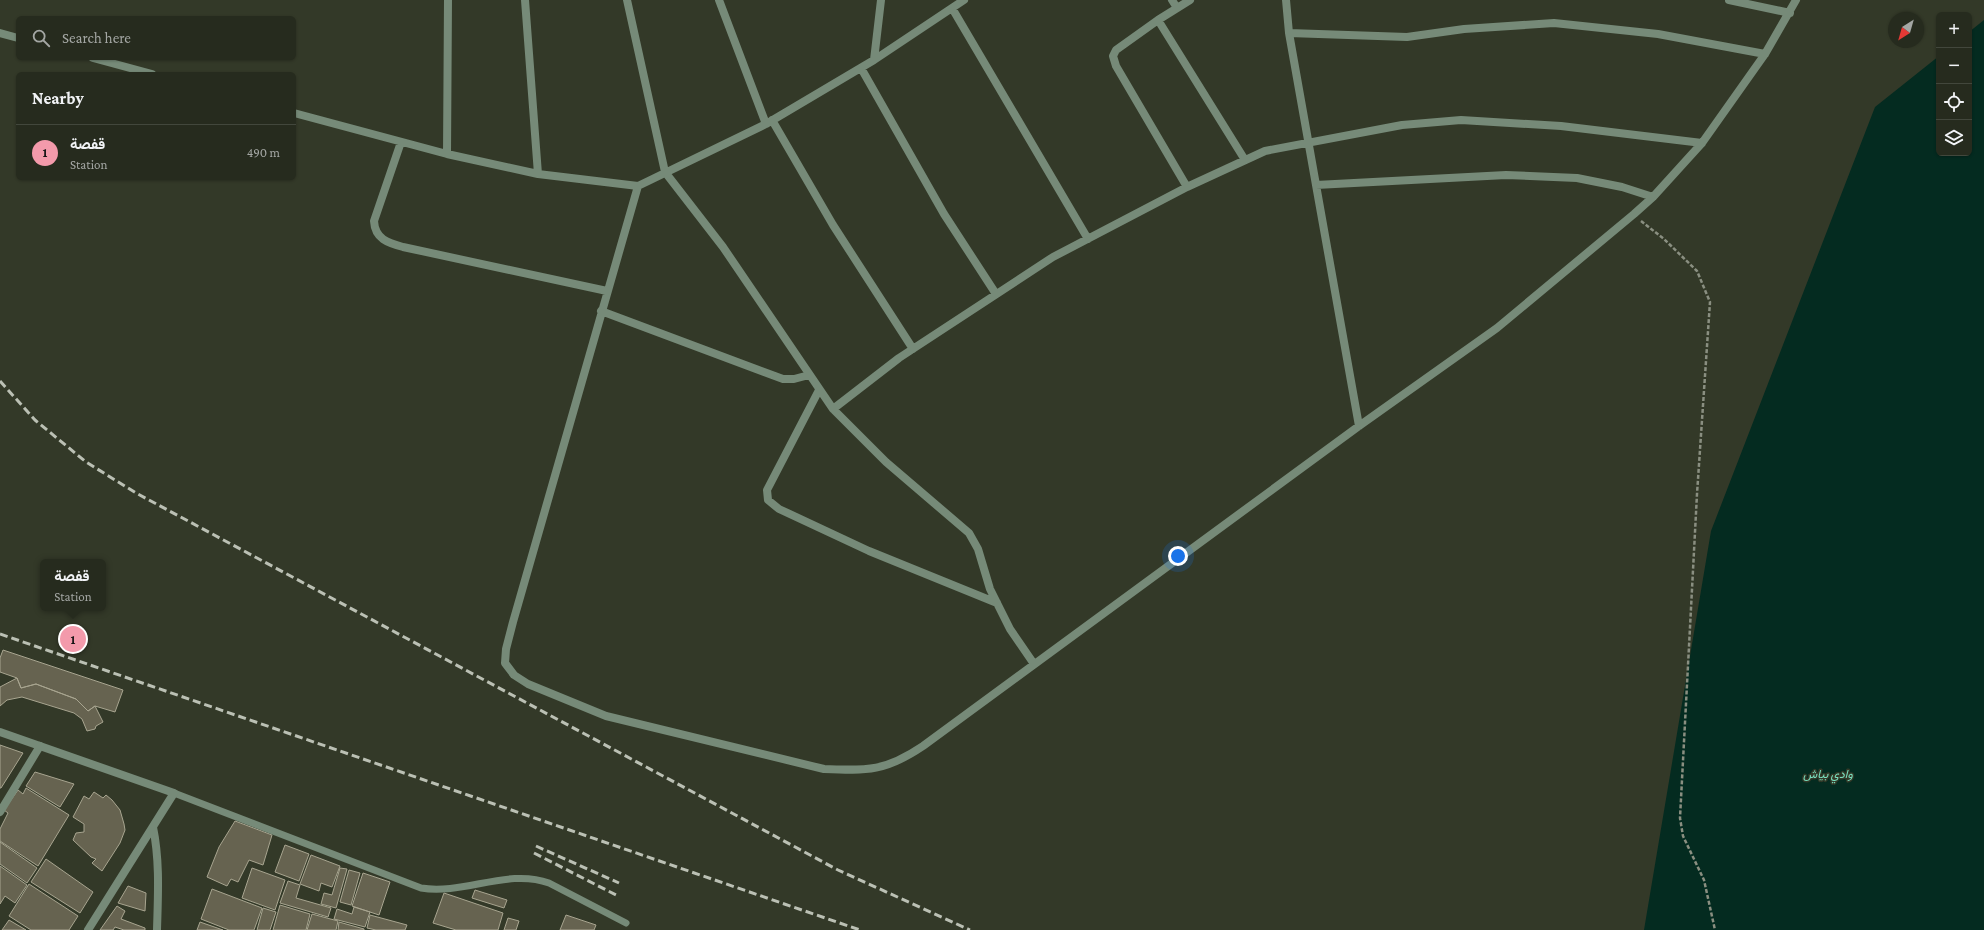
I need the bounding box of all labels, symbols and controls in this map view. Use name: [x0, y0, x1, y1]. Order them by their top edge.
north arrow: [1888, 12, 1924, 48]
map controls: [1936, 12, 1972, 156]
button: +: [1936, 12, 1972, 48]
search box: [16, 16, 296, 60]
icon: search: [30, 27, 52, 49]
text: Search here: [62, 30, 131, 46]
button: −: [1936, 48, 1972, 84]
button: locate: [1936, 84, 1972, 120]
text: Nearby: [32, 89, 84, 108]
button: layers: [1936, 120, 1972, 156]
text: قفصة: [70, 136, 105, 152]
text: 1: [43, 145, 47, 160]
text: 490 m: [247, 145, 280, 160]
text: Station: [70, 157, 107, 172]
your location: [1168, 546, 1188, 566]
popup: [40, 559, 106, 611]
text: قفصة: [54, 568, 90, 584]
text: Station: [54, 589, 92, 604]
pin: 1: [60, 624, 86, 654]
water label: وادي بياش: [1803, 767, 1854, 784]

